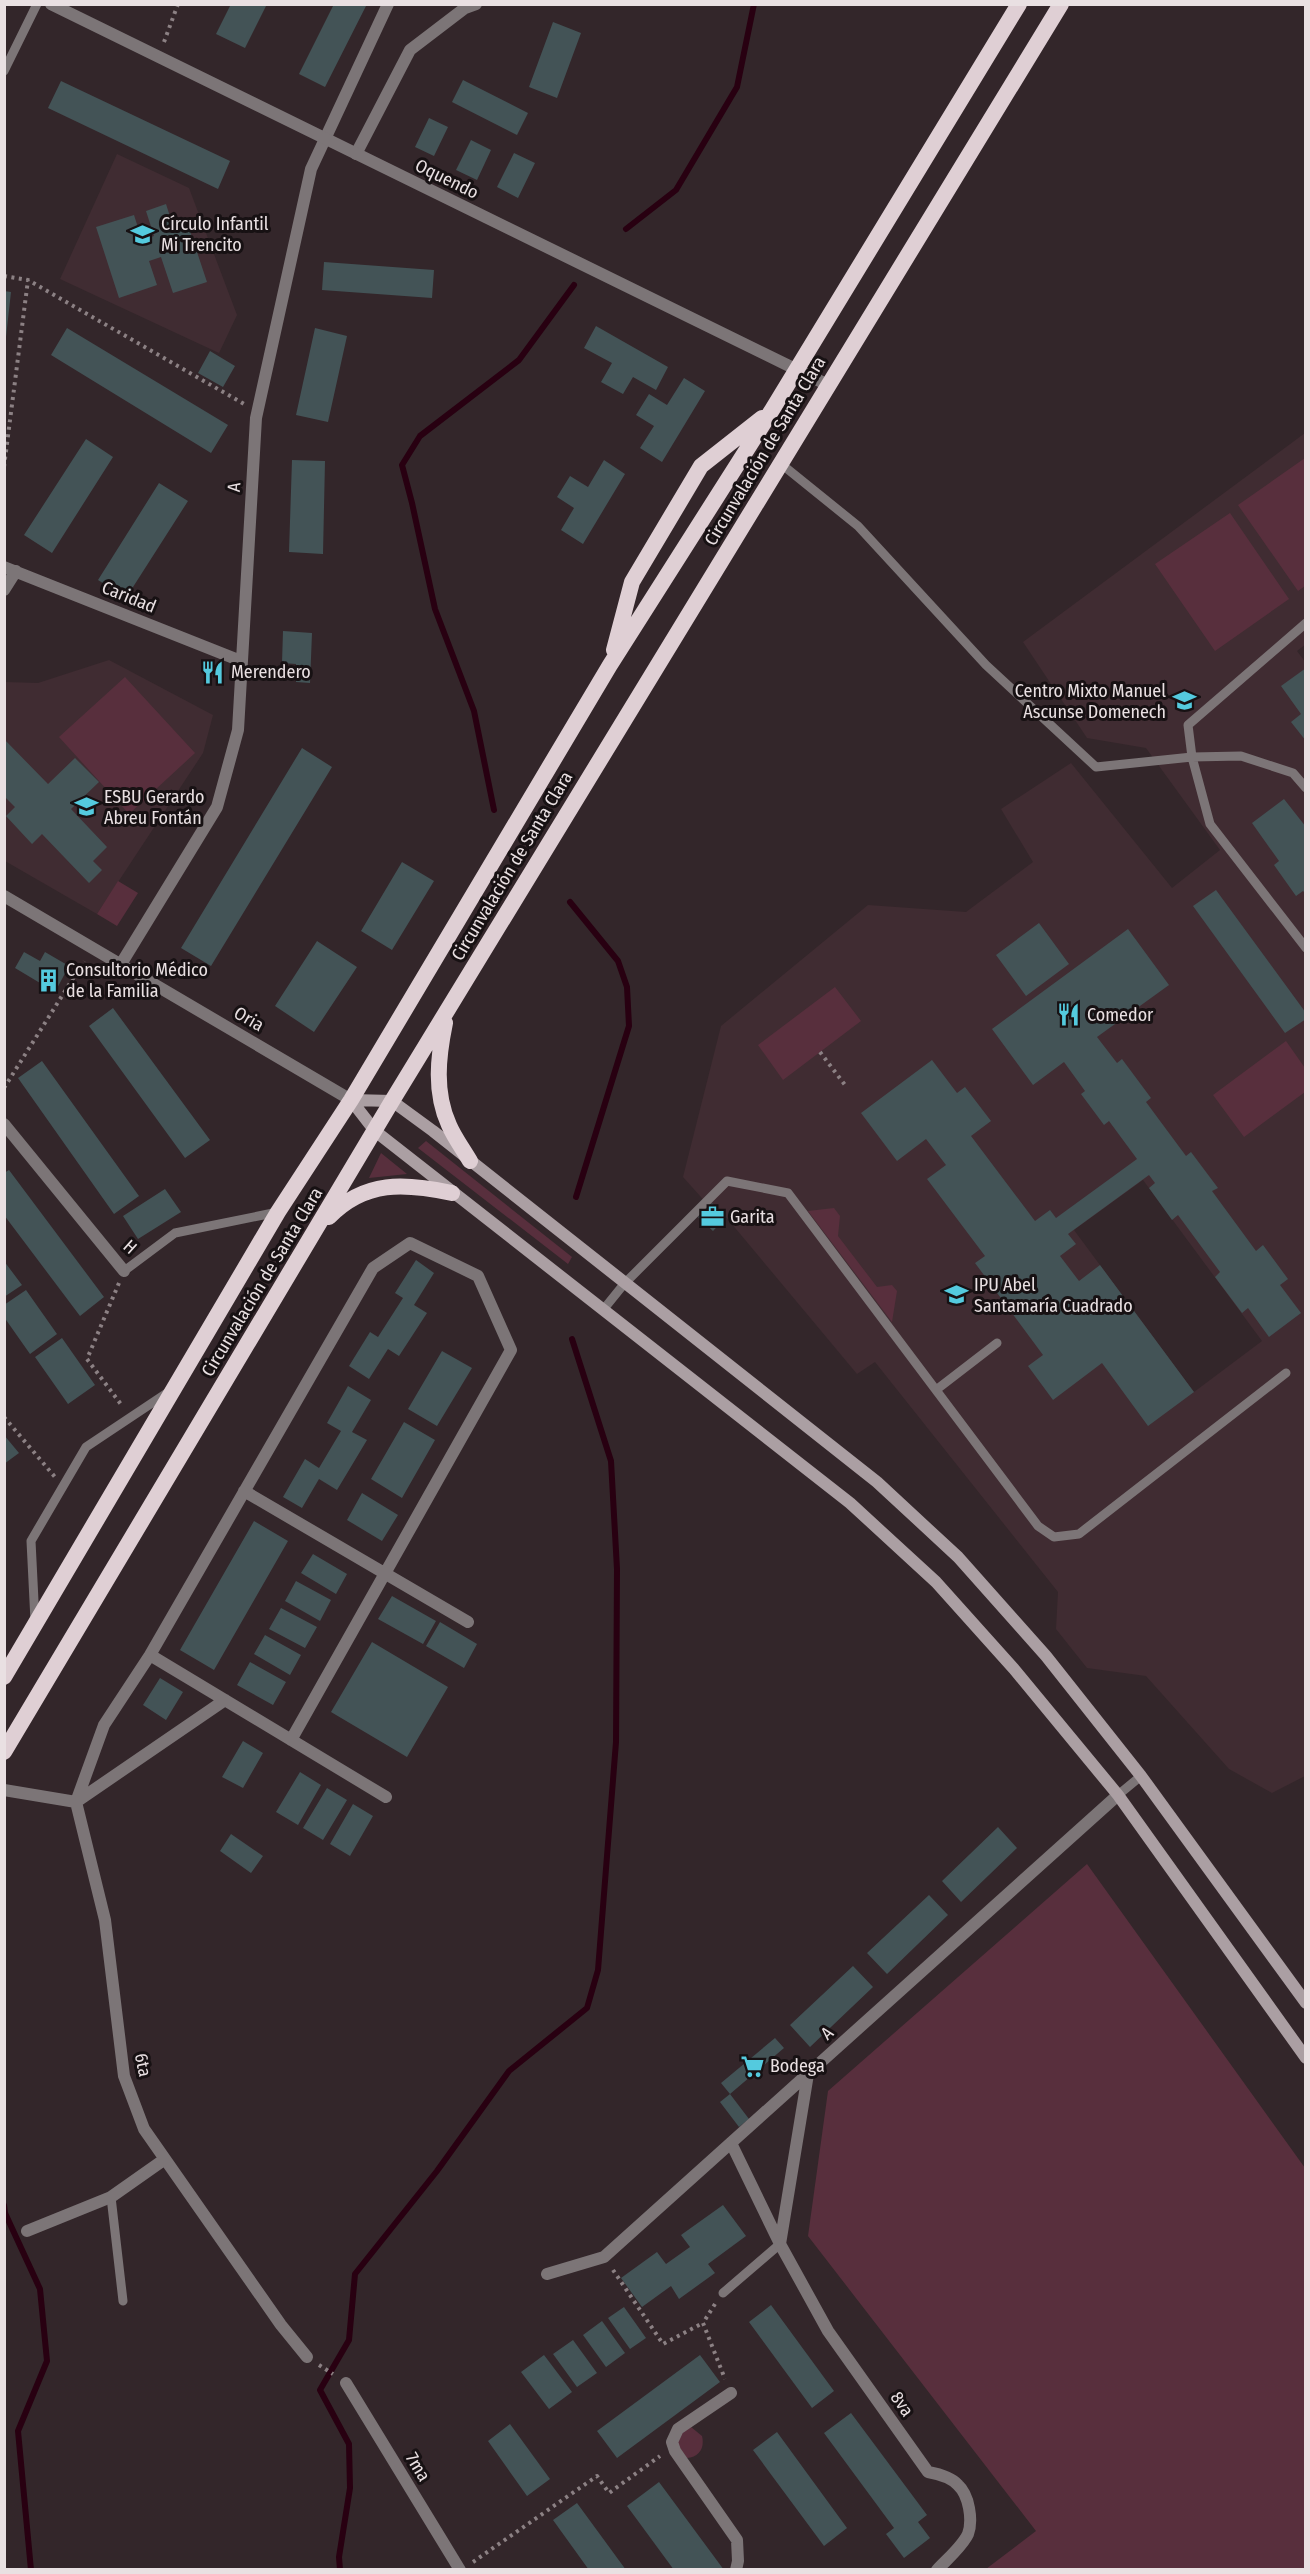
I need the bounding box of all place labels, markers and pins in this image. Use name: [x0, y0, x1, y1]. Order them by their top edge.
place label: Círculo Infantil Mi Trencito: [161, 213, 269, 256]
school or university icon: Círculo Infantil Mi Trencito: [130, 221, 156, 247]
restaurant icon: Merendero: [200, 659, 226, 685]
place label: Merendero: [231, 661, 311, 683]
place label: Centro Mixto Manuel Ascunse Domenech: [1015, 680, 1166, 723]
school or university icon: Centro Mixto Manuel Ascunse Domenech: [1171, 688, 1197, 714]
place label: ESBU Gerardo Abreu Fontán: [104, 786, 205, 829]
school or university icon: ESBU Gerardo Abreu Fontán: [73, 794, 99, 820]
place label: Consultorio Médico de la Familia: [66, 959, 208, 1002]
building icon: Consultorio Médico de la Familia: [35, 967, 61, 993]
restaurant icon: Comedor: [1056, 1002, 1082, 1028]
place label: Comedor: [1087, 1004, 1154, 1026]
office icon: Garita: [699, 1204, 725, 1230]
place label: Garita: [730, 1206, 775, 1228]
place label: IPU Abel Santamaría Cuadrado: [974, 1274, 1133, 1317]
school or university icon: IPU Abel Santamaría Cuadrado: [943, 1282, 969, 1308]
supermarket icon: Bodega: [739, 2053, 765, 2079]
place label: Bodega: [770, 2055, 825, 2077]

